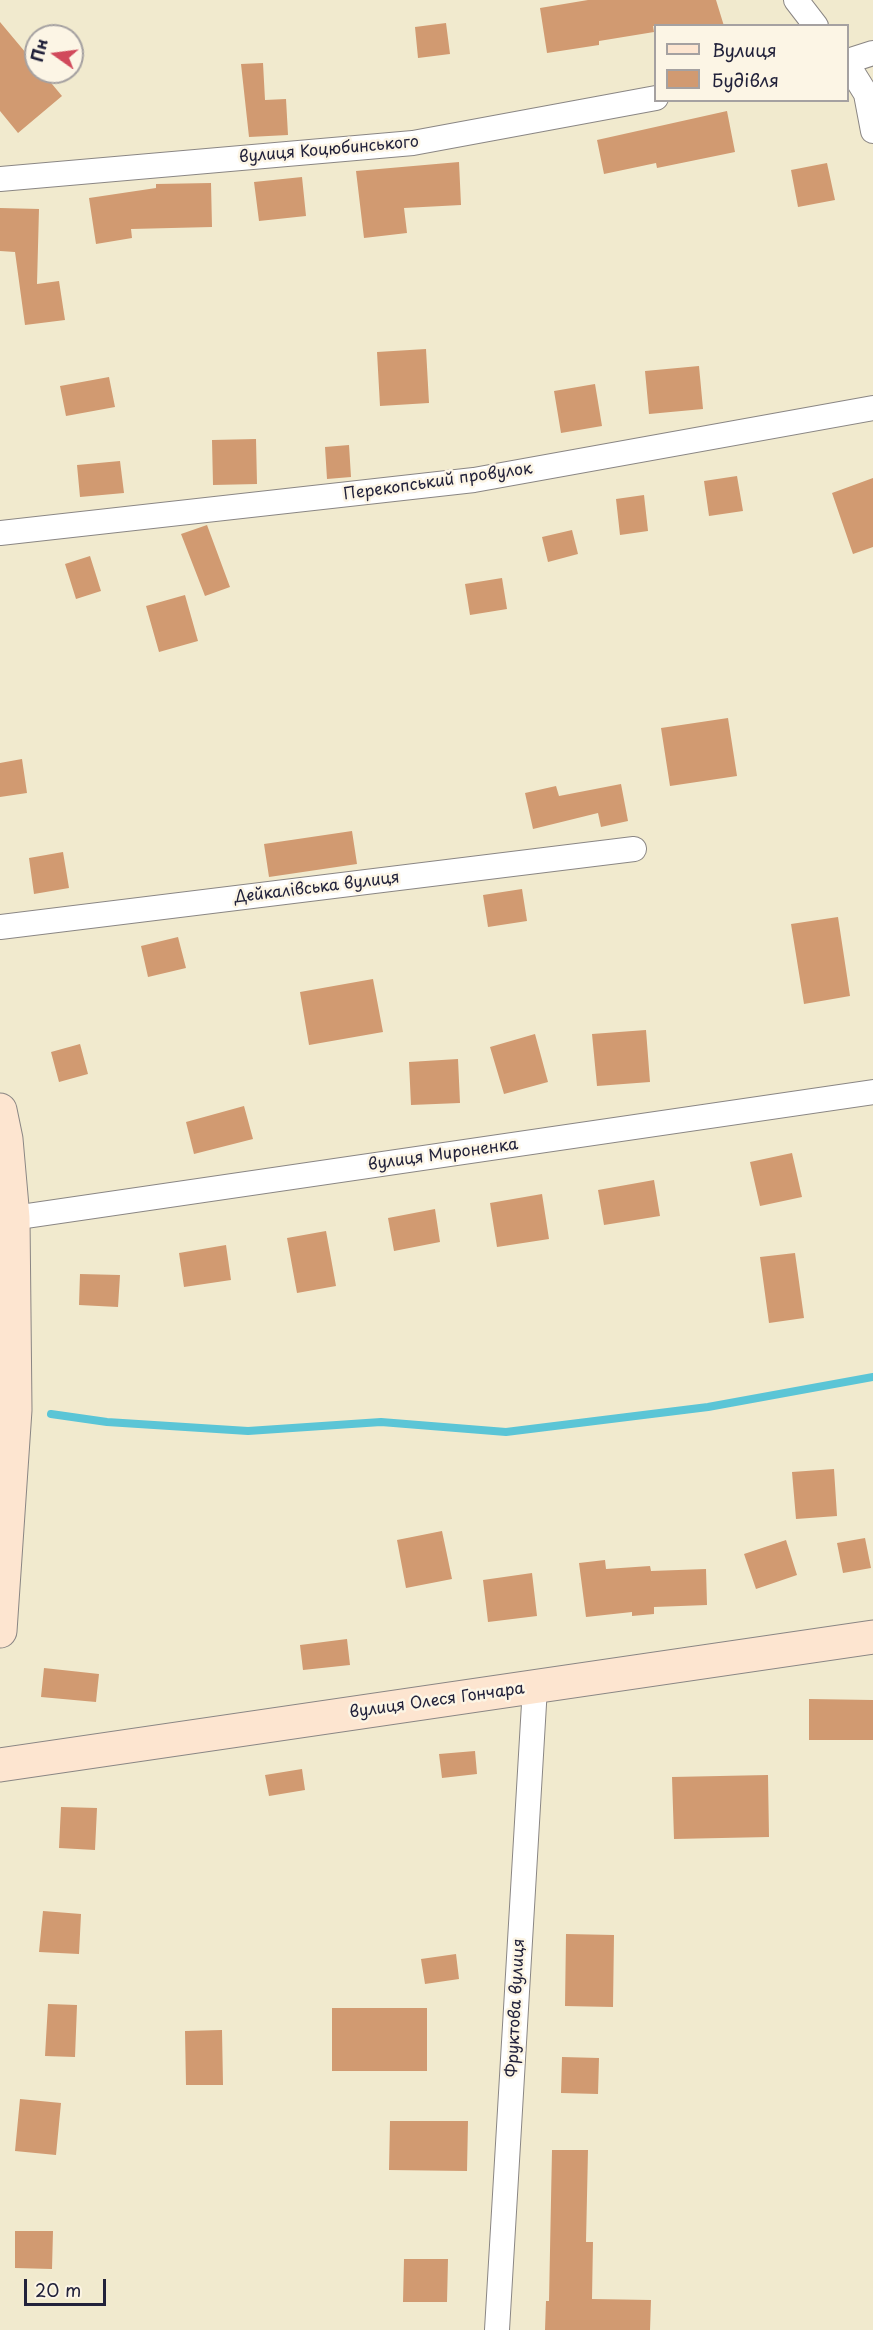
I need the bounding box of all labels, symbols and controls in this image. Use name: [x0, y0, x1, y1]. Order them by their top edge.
north arrow: [24, 24, 84, 84]
legend: [654, 24, 849, 102]
text: Пн: [24, 36, 53, 64]
text: Вулиця: [712, 36, 777, 63]
text: Будівля: [712, 66, 779, 93]
street label: вулиця Коцюбинського: [238, 133, 420, 167]
street label: Перекопський провулок: [342, 459, 534, 505]
street label: Дейкалівська вулиця: [233, 868, 401, 908]
street label: вулиця Мироненка: [367, 1135, 519, 1175]
street label: вулиця Олеся Гончара: [348, 1679, 526, 1723]
street label: Фруктова вулиця: [503, 1938, 529, 2078]
scale bar: [27, 2267, 110, 2305]
text: 20 m: [35, 2276, 81, 2303]

